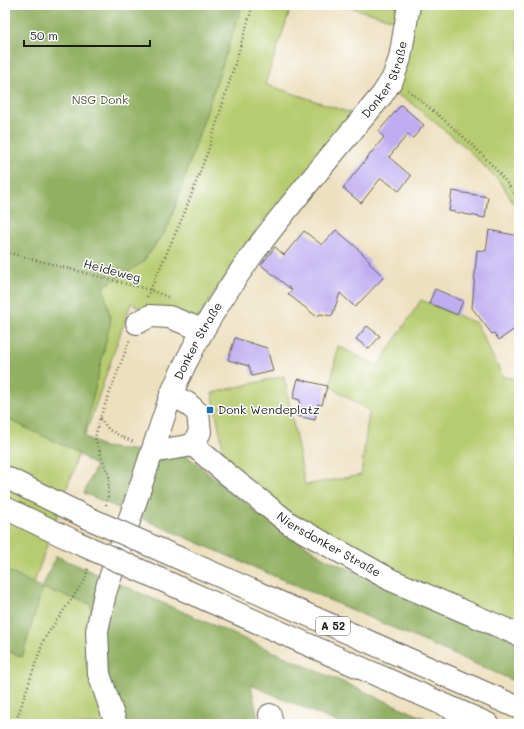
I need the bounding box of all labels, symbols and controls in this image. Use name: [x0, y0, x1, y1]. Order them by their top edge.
scale bar: [24, 22, 150, 48]
text: 50 m: [30, 27, 58, 43]
street label: Donker Straße: [357, 40, 410, 121]
park label: NSG Donk: [72, 91, 128, 107]
street label: Heideweg: [82, 255, 143, 285]
street label: Donker Straße: [170, 298, 225, 382]
place label: Donk Wendeplatz: [218, 401, 320, 417]
marker: Donk Wendeplatz: [205, 405, 215, 415]
street label: Niersdonker Straße: [274, 508, 384, 580]
road number: A 52: [316, 617, 350, 635]

